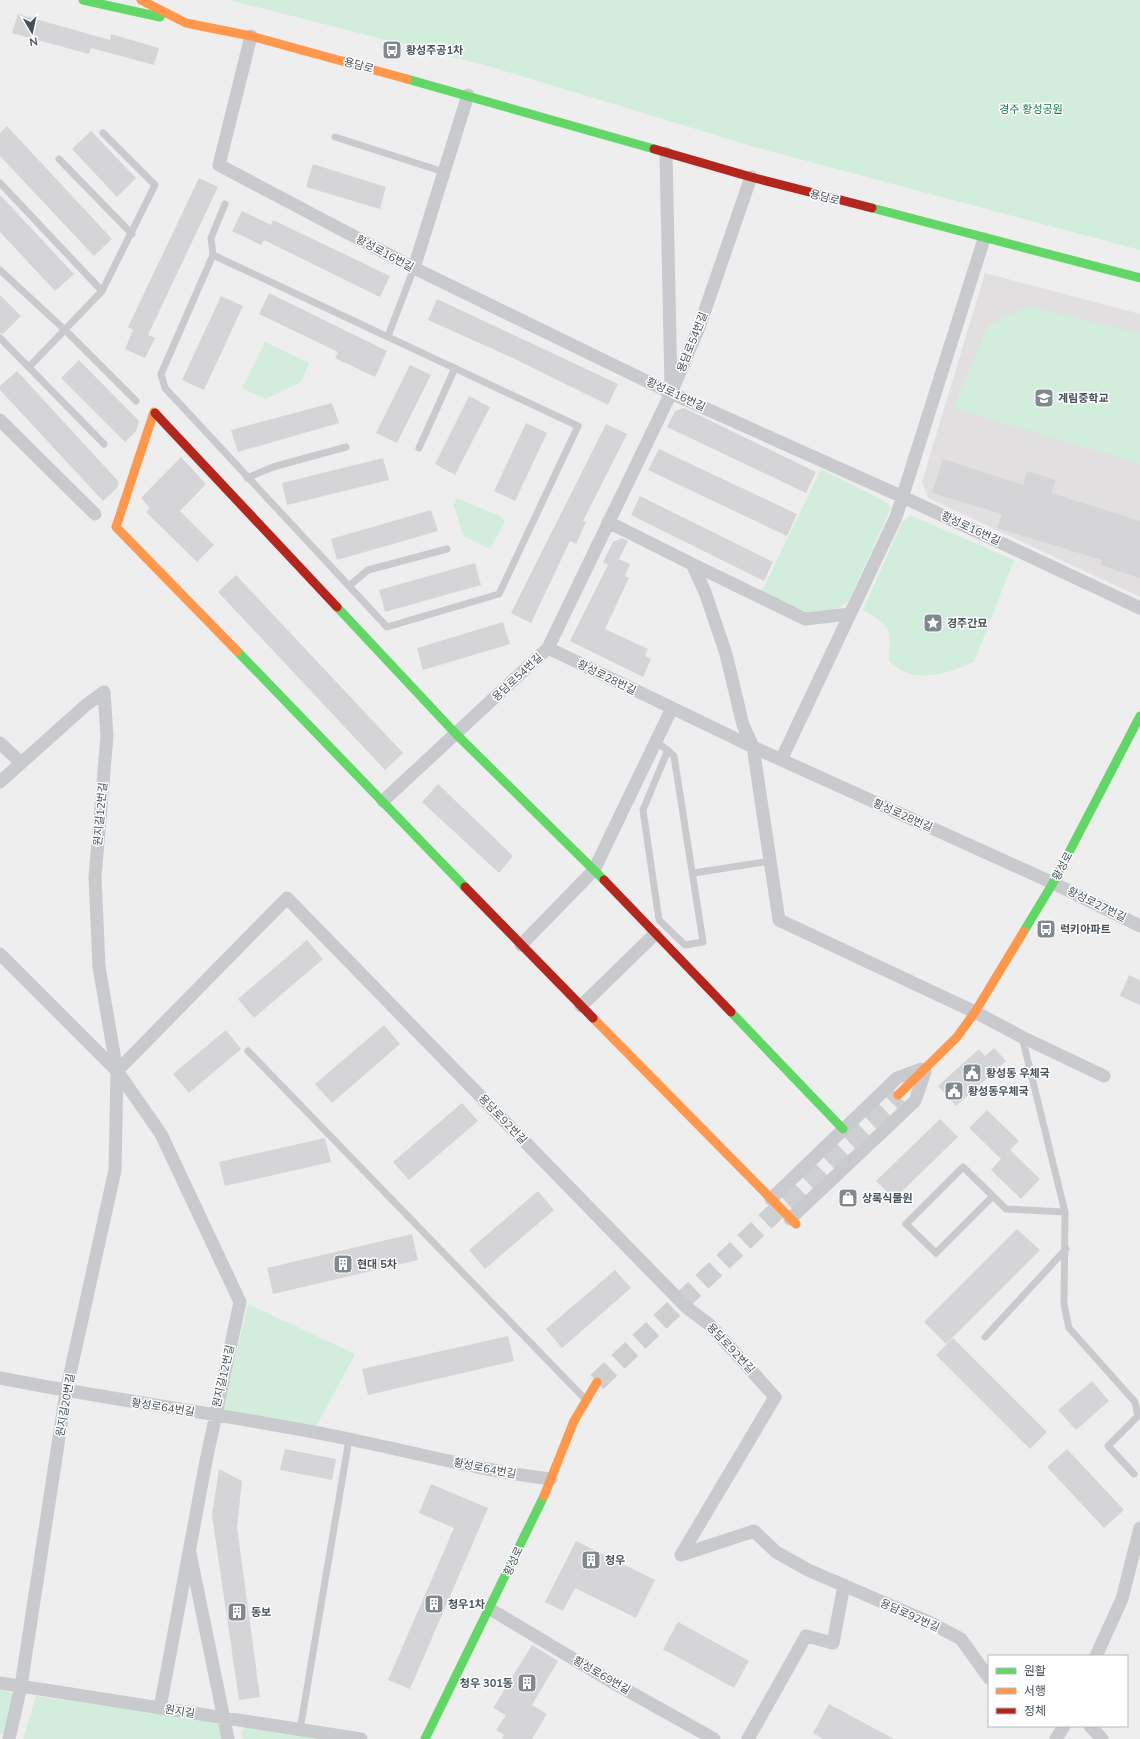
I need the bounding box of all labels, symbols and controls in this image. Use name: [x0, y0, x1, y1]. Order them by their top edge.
north arrow: [12, 12, 52, 52]
text: N: [28, 34, 39, 49]
bus stop icon: 황성주공1차: [381, 39, 403, 61]
place label: 황성주공1차: [406, 43, 463, 57]
street label: 용담로: [343, 54, 375, 76]
park label: 경주 황성공원: [999, 102, 1063, 116]
street label: 용담로: [809, 186, 841, 208]
street label: 황성로16번길: [354, 232, 416, 274]
street label: 용담로54번길: [674, 310, 710, 374]
street label: 황성로16번길: [644, 374, 708, 414]
school or university icon: 계림중학교: [1033, 387, 1055, 409]
place label: 계림중학교: [1058, 391, 1109, 405]
street label: 황성로16번길: [939, 508, 1003, 548]
place icon: 경주간묘: [922, 612, 944, 634]
place label: 경주간묘: [947, 616, 987, 630]
street label: 용담로54번길: [489, 650, 545, 704]
street label: 황성로28번길: [575, 657, 639, 697]
street label: 원지길12번길: [90, 782, 110, 846]
street label: 황성로28번길: [871, 796, 935, 834]
street label: 황성로: [1049, 849, 1075, 883]
street label: 황성로27번길: [1065, 884, 1129, 924]
bus stop icon: 럭키아파트: [1035, 918, 1057, 940]
place label: 럭키아파트: [1060, 922, 1111, 936]
public building icon: 황성동 우체국: [961, 1062, 983, 1084]
place label: 황성동 우체국: [986, 1066, 1050, 1080]
public building icon: 황성동우체국: [943, 1080, 965, 1102]
place label: 황성동우체국: [968, 1084, 1029, 1098]
street label: 용담로92번길: [476, 1091, 530, 1147]
shop icon: 상록식물원: [837, 1187, 859, 1209]
place label: 상록식물원: [862, 1191, 913, 1205]
building icon: 현대 5차: [332, 1253, 354, 1275]
place label: 현대 5차: [357, 1257, 397, 1271]
street label: 용담로92번길: [704, 1320, 758, 1376]
street label: 원지길12번길: [209, 1343, 237, 1409]
street label: 원지길20번길: [53, 1372, 77, 1438]
street label: 황성로64번길: [130, 1395, 196, 1419]
street label: 황성로64번길: [452, 1455, 518, 1481]
street label: 황성로: [500, 1544, 526, 1578]
building icon: 청우: [580, 1549, 602, 1571]
place label: 청우: [605, 1553, 625, 1567]
building icon: 청우1차: [423, 1593, 445, 1615]
street label: 용담로92번길: [878, 1596, 942, 1634]
place label: 청우1차: [448, 1597, 485, 1611]
building icon: 동보: [226, 1601, 248, 1623]
place label: 동보: [251, 1605, 271, 1619]
street label: 황성로69번길: [571, 1653, 633, 1697]
legend: [988, 1655, 1128, 1727]
text: 원활: [1024, 1663, 1046, 1678]
building icon: 청우 301동: [516, 1672, 538, 1694]
place label: 청우 301동: [460, 1676, 513, 1690]
text: 서행: [1024, 1683, 1046, 1698]
street label: 원지길: [164, 1702, 196, 1720]
text: 정체: [1024, 1703, 1046, 1718]

